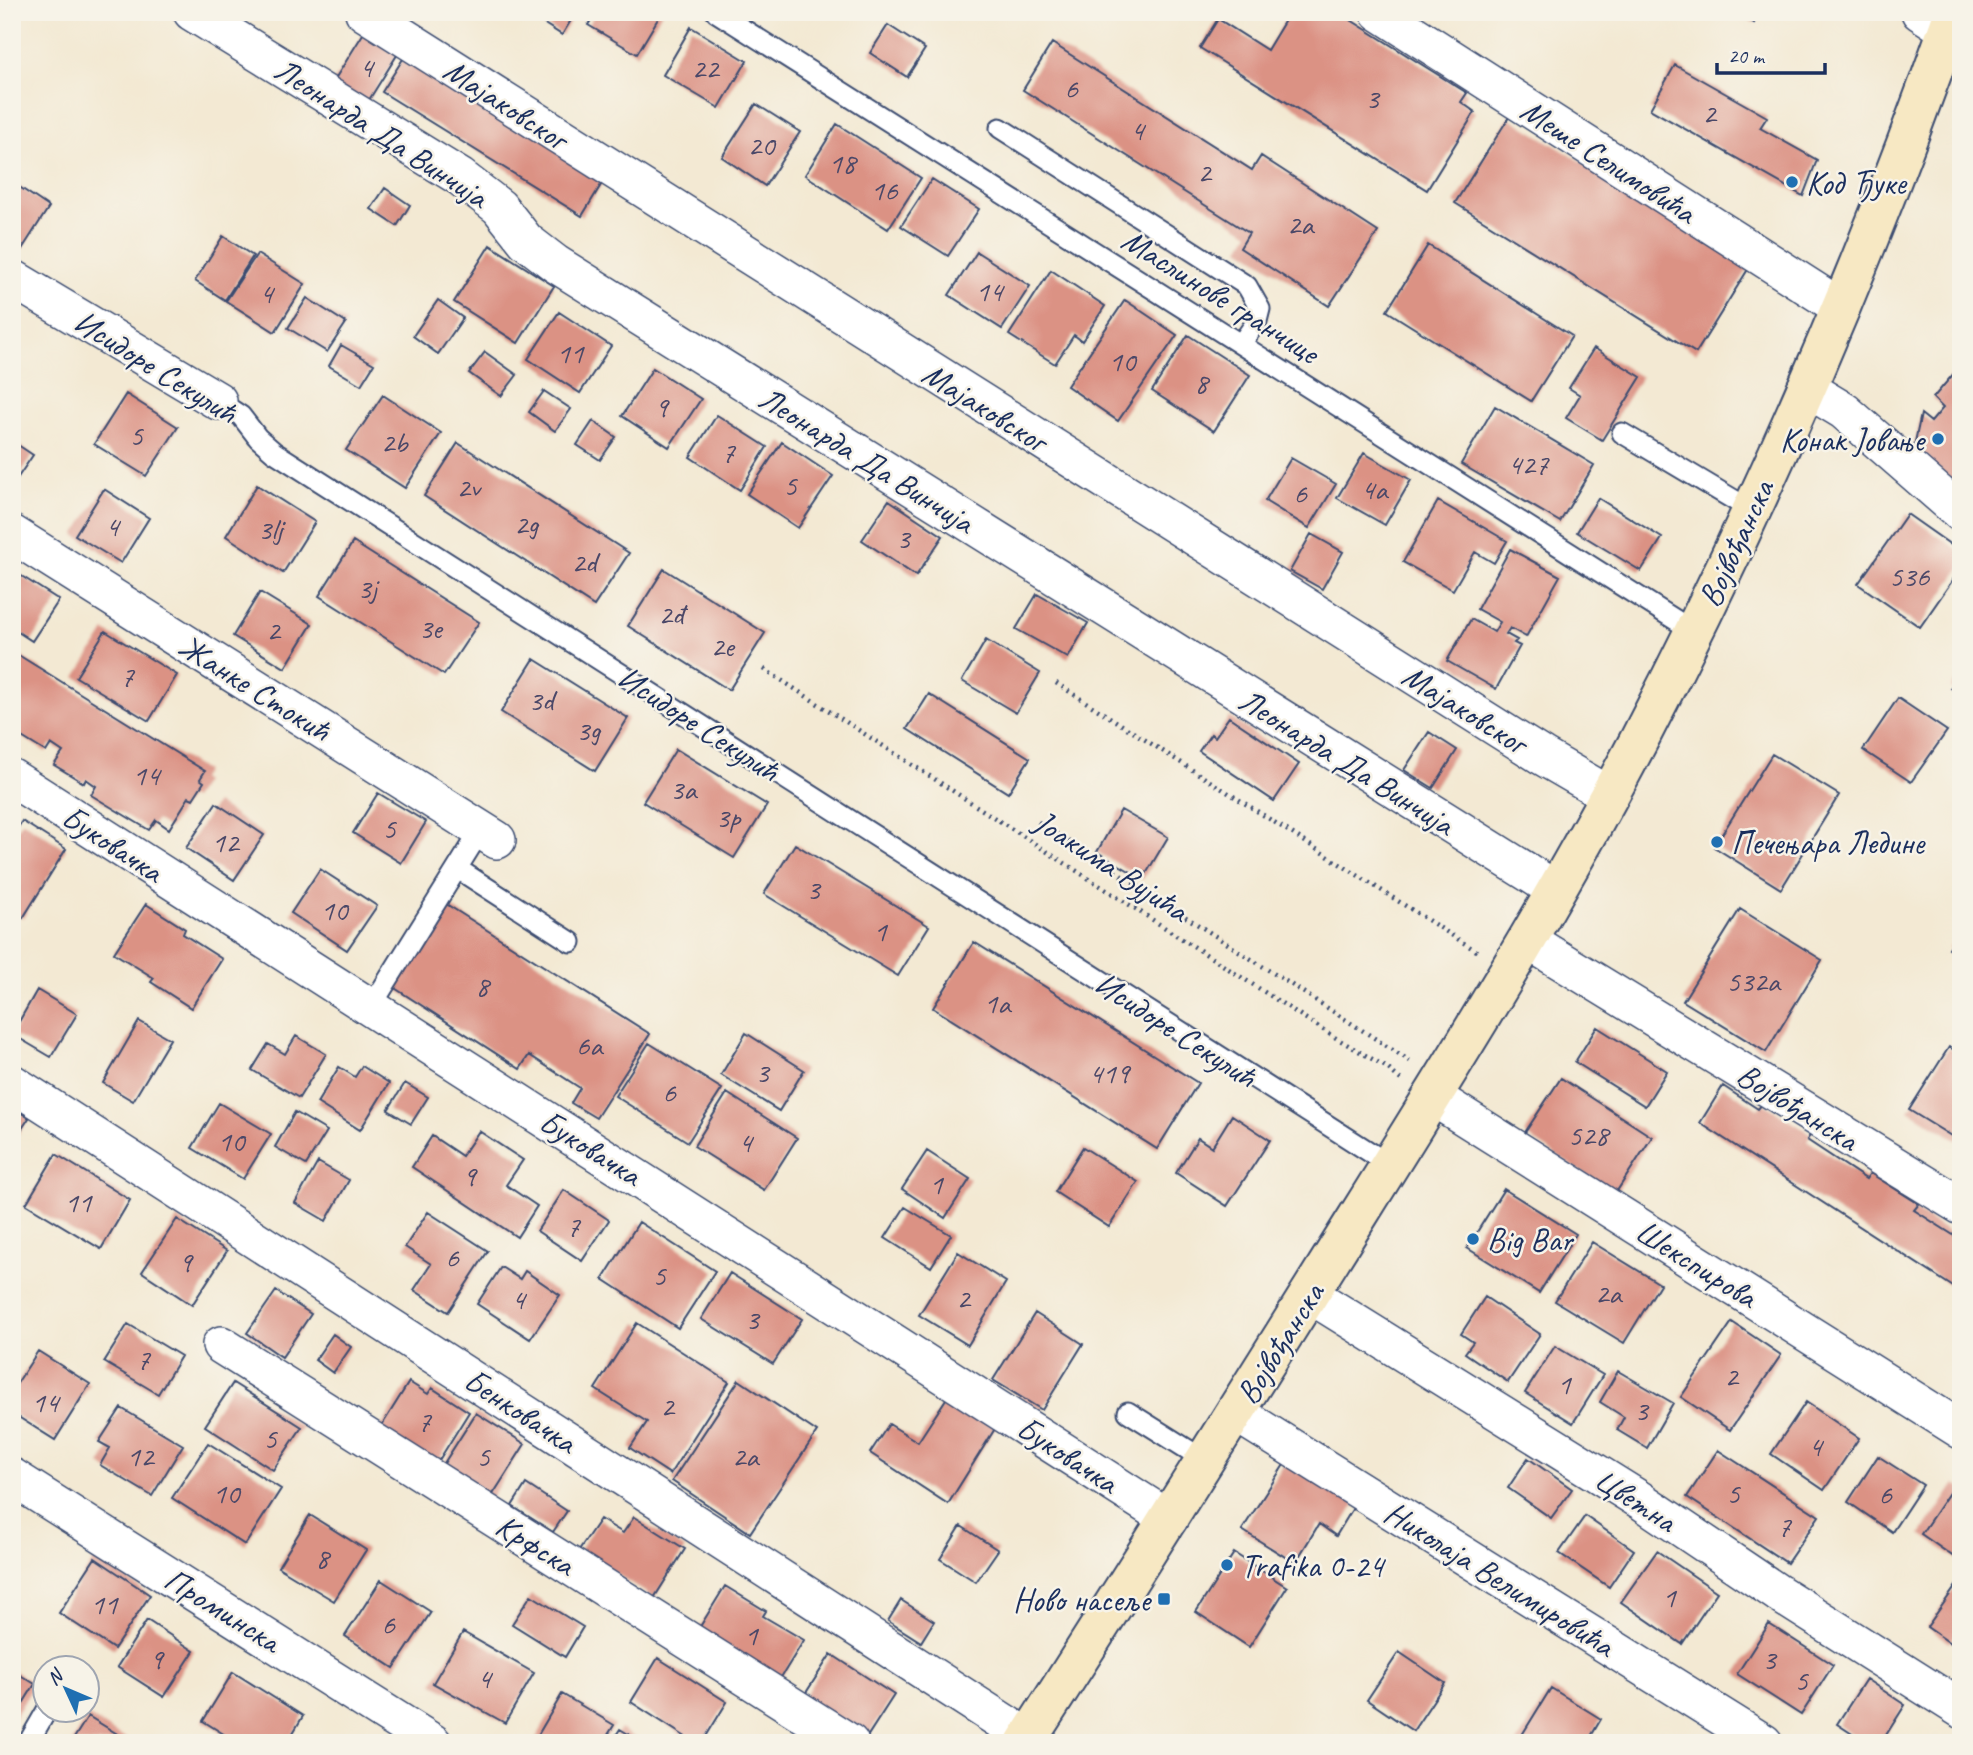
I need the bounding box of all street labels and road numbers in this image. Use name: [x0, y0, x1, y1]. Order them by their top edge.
street label: Леонарда Да Винчија: [267, 48, 498, 219]
street label: Мајаковског: [436, 49, 579, 162]
street label: Меше Селимовића: [1513, 89, 1706, 234]
street label: Маслинове гранчице: [1114, 219, 1329, 374]
street label: Исидоре Секулић: [67, 300, 246, 434]
street label: Мајаковског: [915, 352, 1058, 464]
street label: Леонарда Да Винчија: [751, 377, 984, 544]
street label: Војвођанска: [1688, 472, 1784, 613]
street label: Жанке Стокић: [171, 625, 339, 752]
street label: Мајаковског: [1395, 654, 1538, 766]
street label: Исидоре Секулић: [610, 656, 788, 792]
street label: Леонарда Да Винчија: [1231, 679, 1464, 846]
street label: Буковачка: [54, 796, 173, 893]
street label: Јоакима Вујића: [1025, 799, 1199, 933]
street label: Исидоре Секулић: [1087, 962, 1265, 1098]
street label: Војвођанска: [1729, 1053, 1867, 1161]
street label: Буковачка: [532, 1100, 651, 1197]
street label: Шекспирова: [1628, 1210, 1767, 1319]
street label: Војвођанска: [1226, 1274, 1334, 1412]
street label: Бенковачка: [456, 1359, 587, 1464]
street label: Буковачка: [1009, 1407, 1128, 1504]
street label: Цветна: [1587, 1458, 1686, 1543]
street label: Николаја Велимировића: [1377, 1491, 1624, 1668]
street label: Крфска: [488, 1504, 585, 1587]
street label: Проминска: [157, 1558, 290, 1663]

